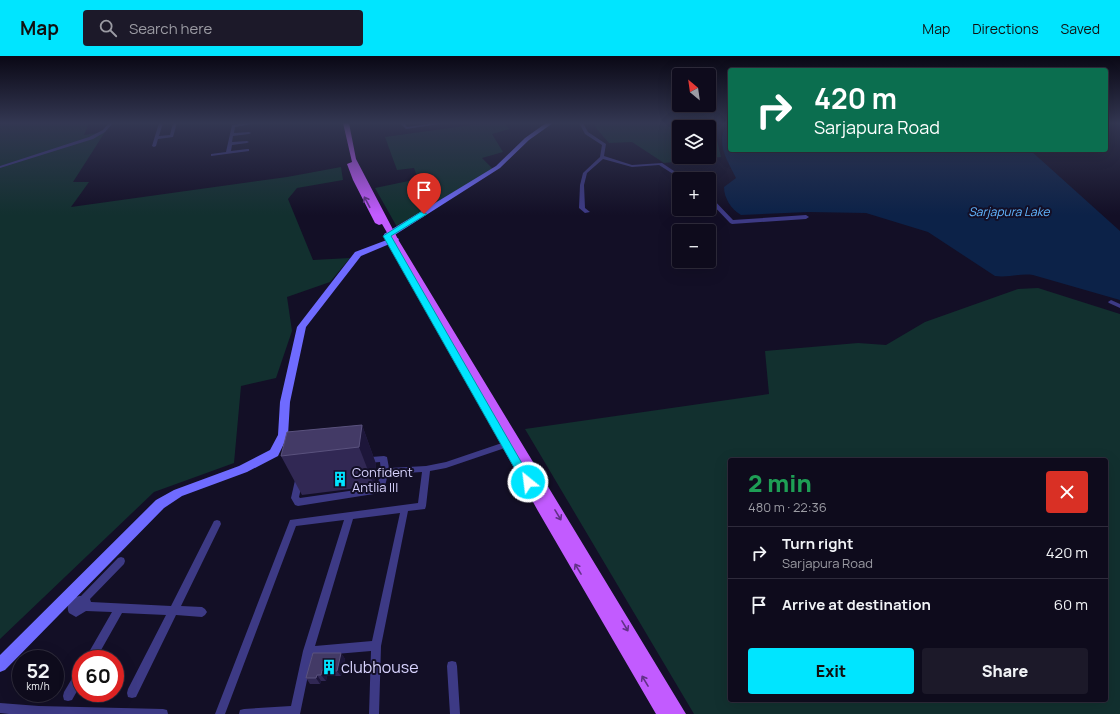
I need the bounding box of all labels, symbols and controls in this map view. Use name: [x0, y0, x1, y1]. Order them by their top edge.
search box: [83, 10, 363, 46]
text: Map: [20, 15, 59, 41]
icon: search: [97, 17, 119, 39]
text: Search here: [129, 18, 212, 39]
text: Map: [922, 19, 950, 38]
text: Directions: [972, 19, 1039, 38]
text: Saved: [1061, 19, 1100, 38]
north arrow: [672, 68, 716, 112]
map controls: [672, 68, 716, 268]
text: 420 m: [814, 79, 897, 117]
icon: right: [748, 84, 800, 136]
text: Sarjapura Road: [814, 115, 940, 139]
button: layers: [672, 120, 716, 164]
button: +: [672, 172, 716, 216]
pin: [407, 173, 441, 214]
icon: arrive: [413, 179, 435, 201]
one-way arrow: [363, 196, 371, 208]
water label: Sarjapura Lake: [968, 203, 1051, 220]
button: −: [672, 224, 716, 268]
position arrow: [507, 461, 549, 503]
place label: Confident Antlia III: [352, 463, 413, 496]
text: 2 min: [748, 466, 812, 499]
building icon: Confident Antlia III: [331, 470, 349, 488]
button: close: [1046, 471, 1088, 513]
text: 480 m · 22:36: [748, 498, 827, 516]
one-way arrow: [554, 509, 562, 521]
text: Turn right: [782, 533, 853, 554]
icon: right: [748, 542, 770, 564]
text: 420 m: [1046, 542, 1088, 563]
text: Sarjapura Road: [782, 554, 873, 572]
one-way arrow: [574, 563, 582, 575]
icon: arrive: [748, 594, 770, 616]
text: Arrive at destination: [782, 594, 931, 615]
text: 60 m: [1054, 594, 1088, 615]
one-way arrow: [621, 620, 629, 632]
button: Exit: [748, 648, 914, 694]
button: Share: [922, 648, 1088, 694]
speed limit sign: 60: [72, 650, 124, 702]
place label: clubhouse: [341, 656, 419, 678]
text: 52: [26, 657, 50, 684]
building icon: clubhouse: [320, 658, 338, 676]
one-way arrow: [640, 675, 648, 687]
text: km/h: [26, 679, 50, 693]

